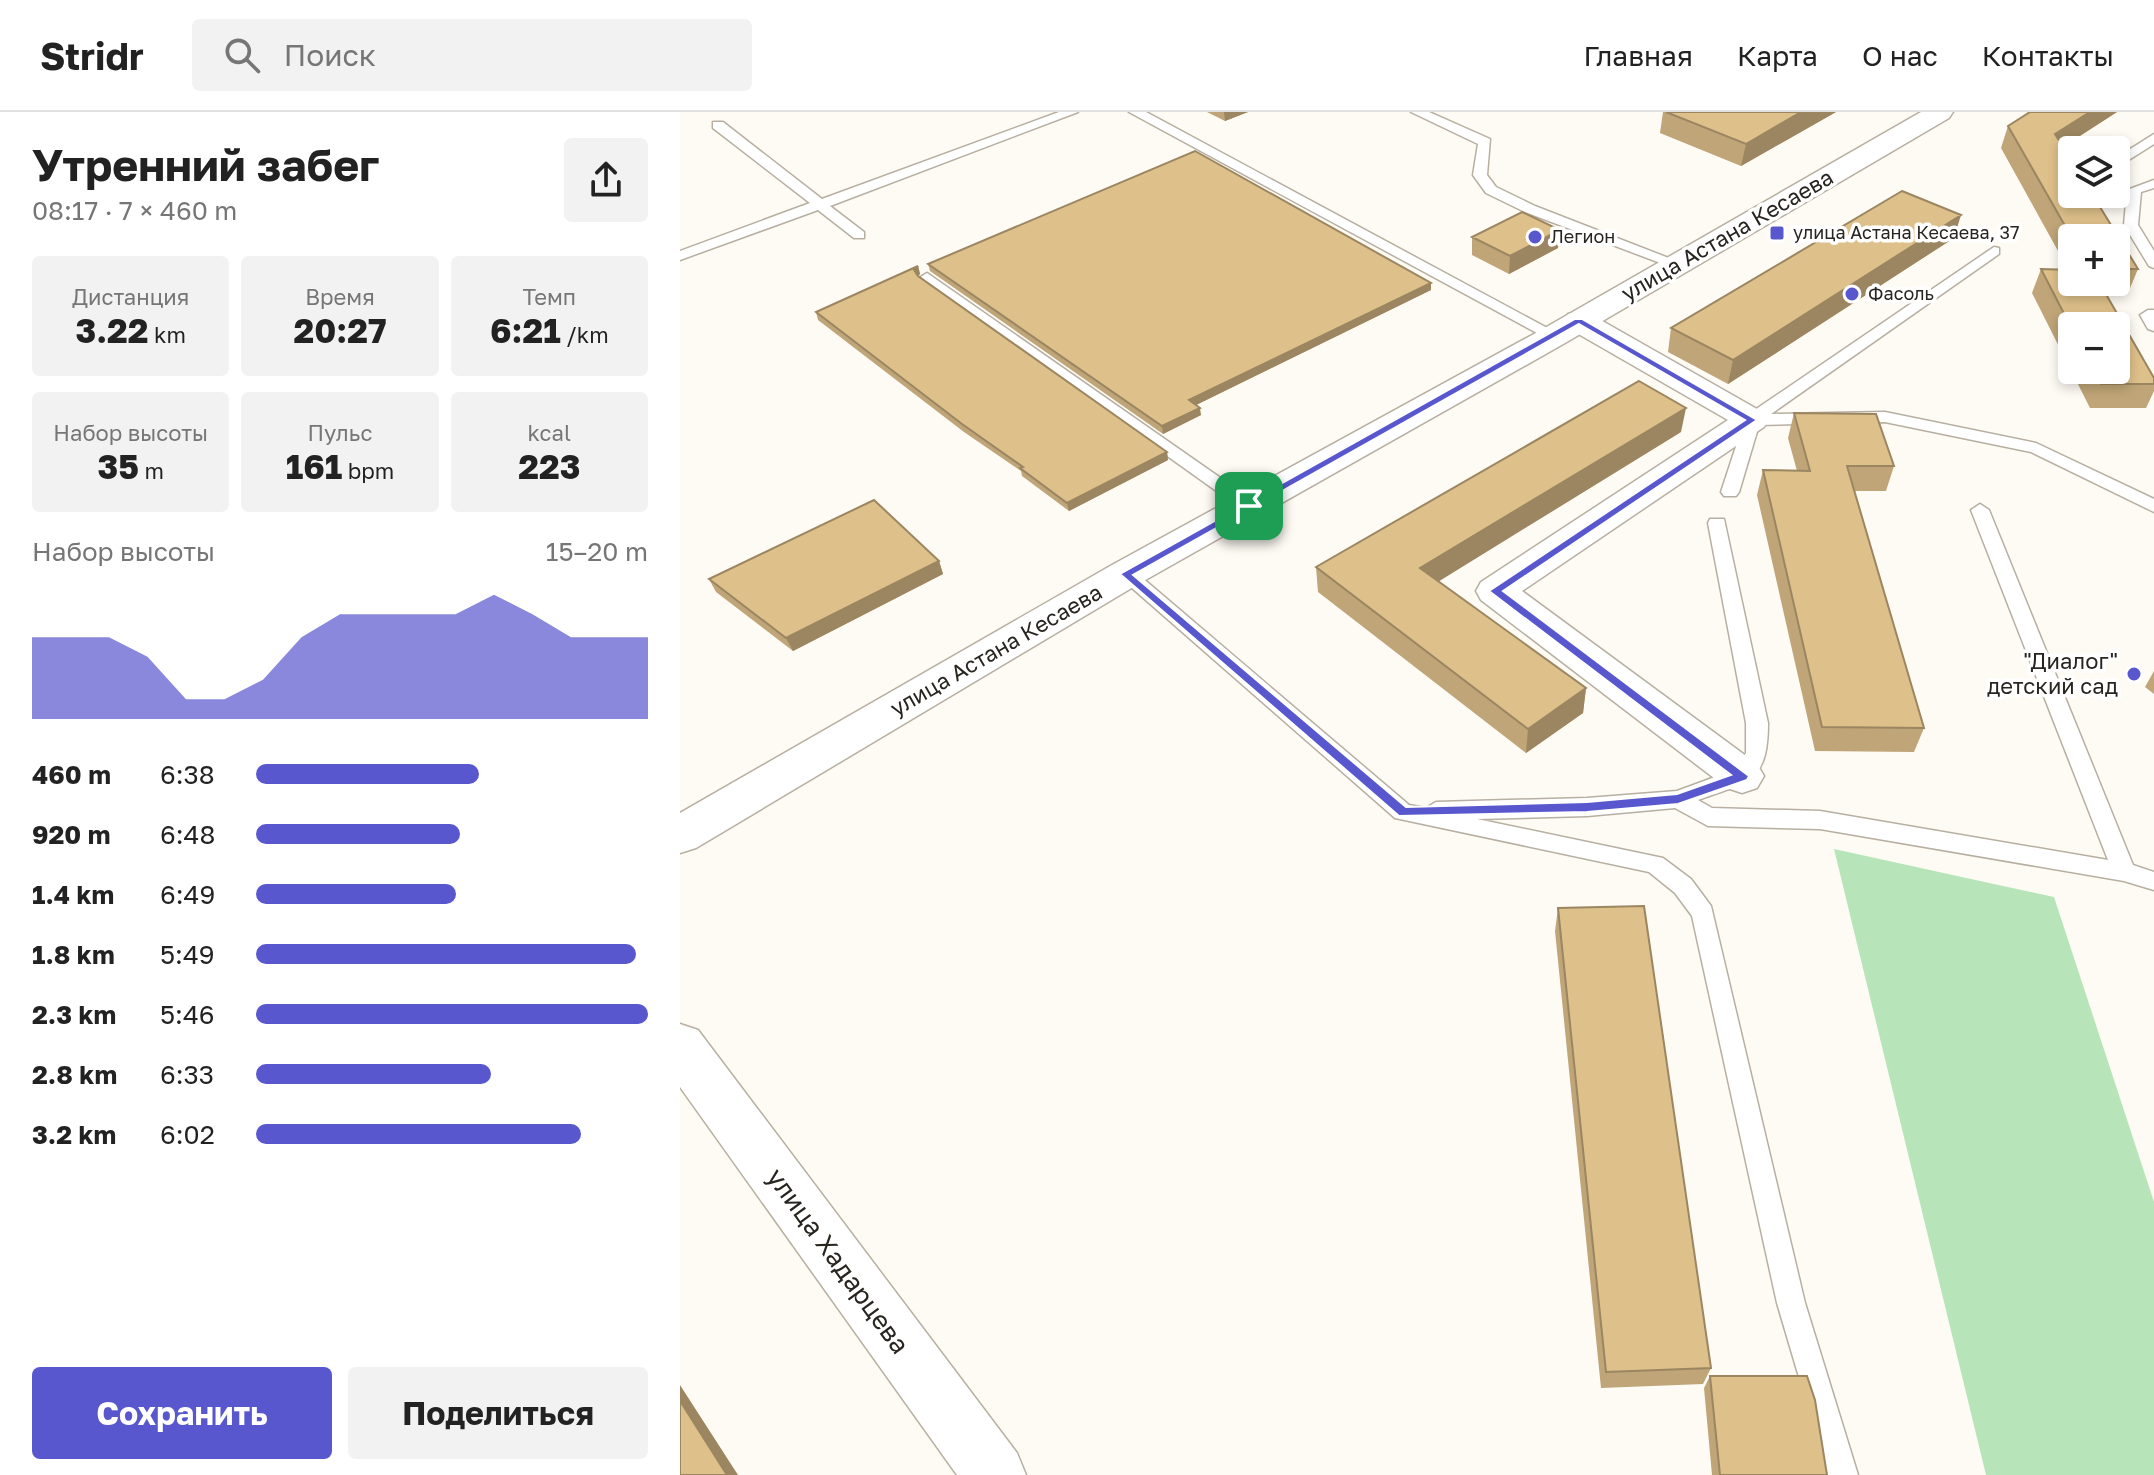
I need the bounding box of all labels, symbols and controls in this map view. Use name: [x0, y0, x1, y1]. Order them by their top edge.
search box: [192, 19, 752, 91]
text: Stridr: [40, 33, 144, 78]
icon: search: [220, 33, 264, 77]
text: Поиск: [284, 37, 376, 73]
text: Главная: [1583, 39, 1693, 72]
text: Карта: [1737, 39, 1818, 72]
text: О нас: [1862, 39, 1938, 72]
text: Контакты: [1982, 39, 2114, 72]
map controls: [2058, 136, 2130, 384]
button: layers: [2058, 136, 2130, 208]
text: Утренний забег: [32, 138, 379, 191]
button: share: [564, 138, 648, 222]
street label: улица Астана Кесаева: [1616, 163, 1838, 306]
text: 08:17 · 7 × 460 m: [32, 195, 237, 226]
place label: улица Астана Кесаева, 37: [1793, 221, 2020, 243]
marker: улица Астана Кесаева, 37: [1768, 224, 1786, 242]
button: +: [2058, 224, 2130, 296]
place label: Легион: [1551, 225, 1615, 247]
marker: Легион: [1526, 228, 1544, 246]
place label: Фасоль: [1868, 282, 1934, 304]
text: Дистанция: [72, 283, 189, 310]
text: Время: [305, 283, 375, 310]
text: Темп: [523, 283, 576, 310]
marker: Фасоль: [1843, 285, 1861, 303]
text: 3.22: [75, 310, 149, 350]
text: 20:27: [293, 310, 386, 350]
text: 6:21: [490, 310, 561, 350]
button: −: [2058, 312, 2130, 384]
text: km: [149, 321, 186, 348]
text: /km: [561, 321, 609, 348]
text: Набор высоты: [53, 419, 208, 446]
text: Пульс: [307, 419, 373, 446]
text: kcal: [528, 419, 571, 446]
text: 35: [97, 446, 139, 486]
text: 161: [286, 446, 342, 486]
text: 223: [518, 446, 580, 486]
text: m: [139, 457, 164, 484]
text: bpm: [342, 457, 394, 484]
pin: [1215, 472, 1283, 540]
icon: arrive: [1227, 484, 1271, 528]
text: Набор высоты: [32, 536, 215, 567]
text: 15–20 m: [546, 536, 648, 567]
street label: улица Астана Кесаева: [885, 578, 1107, 721]
place label: "Диалог" детский сад: [1987, 647, 2118, 699]
marker: "Диалог" детский сад: [2125, 665, 2143, 683]
text: 460 m: [32, 759, 111, 790]
text: 6:38: [160, 759, 215, 790]
text: 920 m: [32, 819, 111, 850]
text: 6:48: [160, 819, 215, 850]
text: 1.4 km: [32, 879, 114, 910]
text: 6:49: [160, 879, 215, 910]
text: 1.8 km: [32, 939, 115, 970]
text: 5:49: [160, 939, 214, 970]
text: 2.3 km: [32, 999, 116, 1030]
text: 5:46: [160, 999, 214, 1030]
text: 2.8 km: [32, 1059, 117, 1090]
text: 6:33: [160, 1059, 214, 1090]
text: 3.2 km: [32, 1119, 116, 1150]
text: 6:02: [160, 1119, 215, 1150]
street label: улица Хадарцева: [761, 1162, 916, 1359]
button: Сохранить: [32, 1367, 332, 1459]
button: Поделиться: [348, 1367, 648, 1459]

